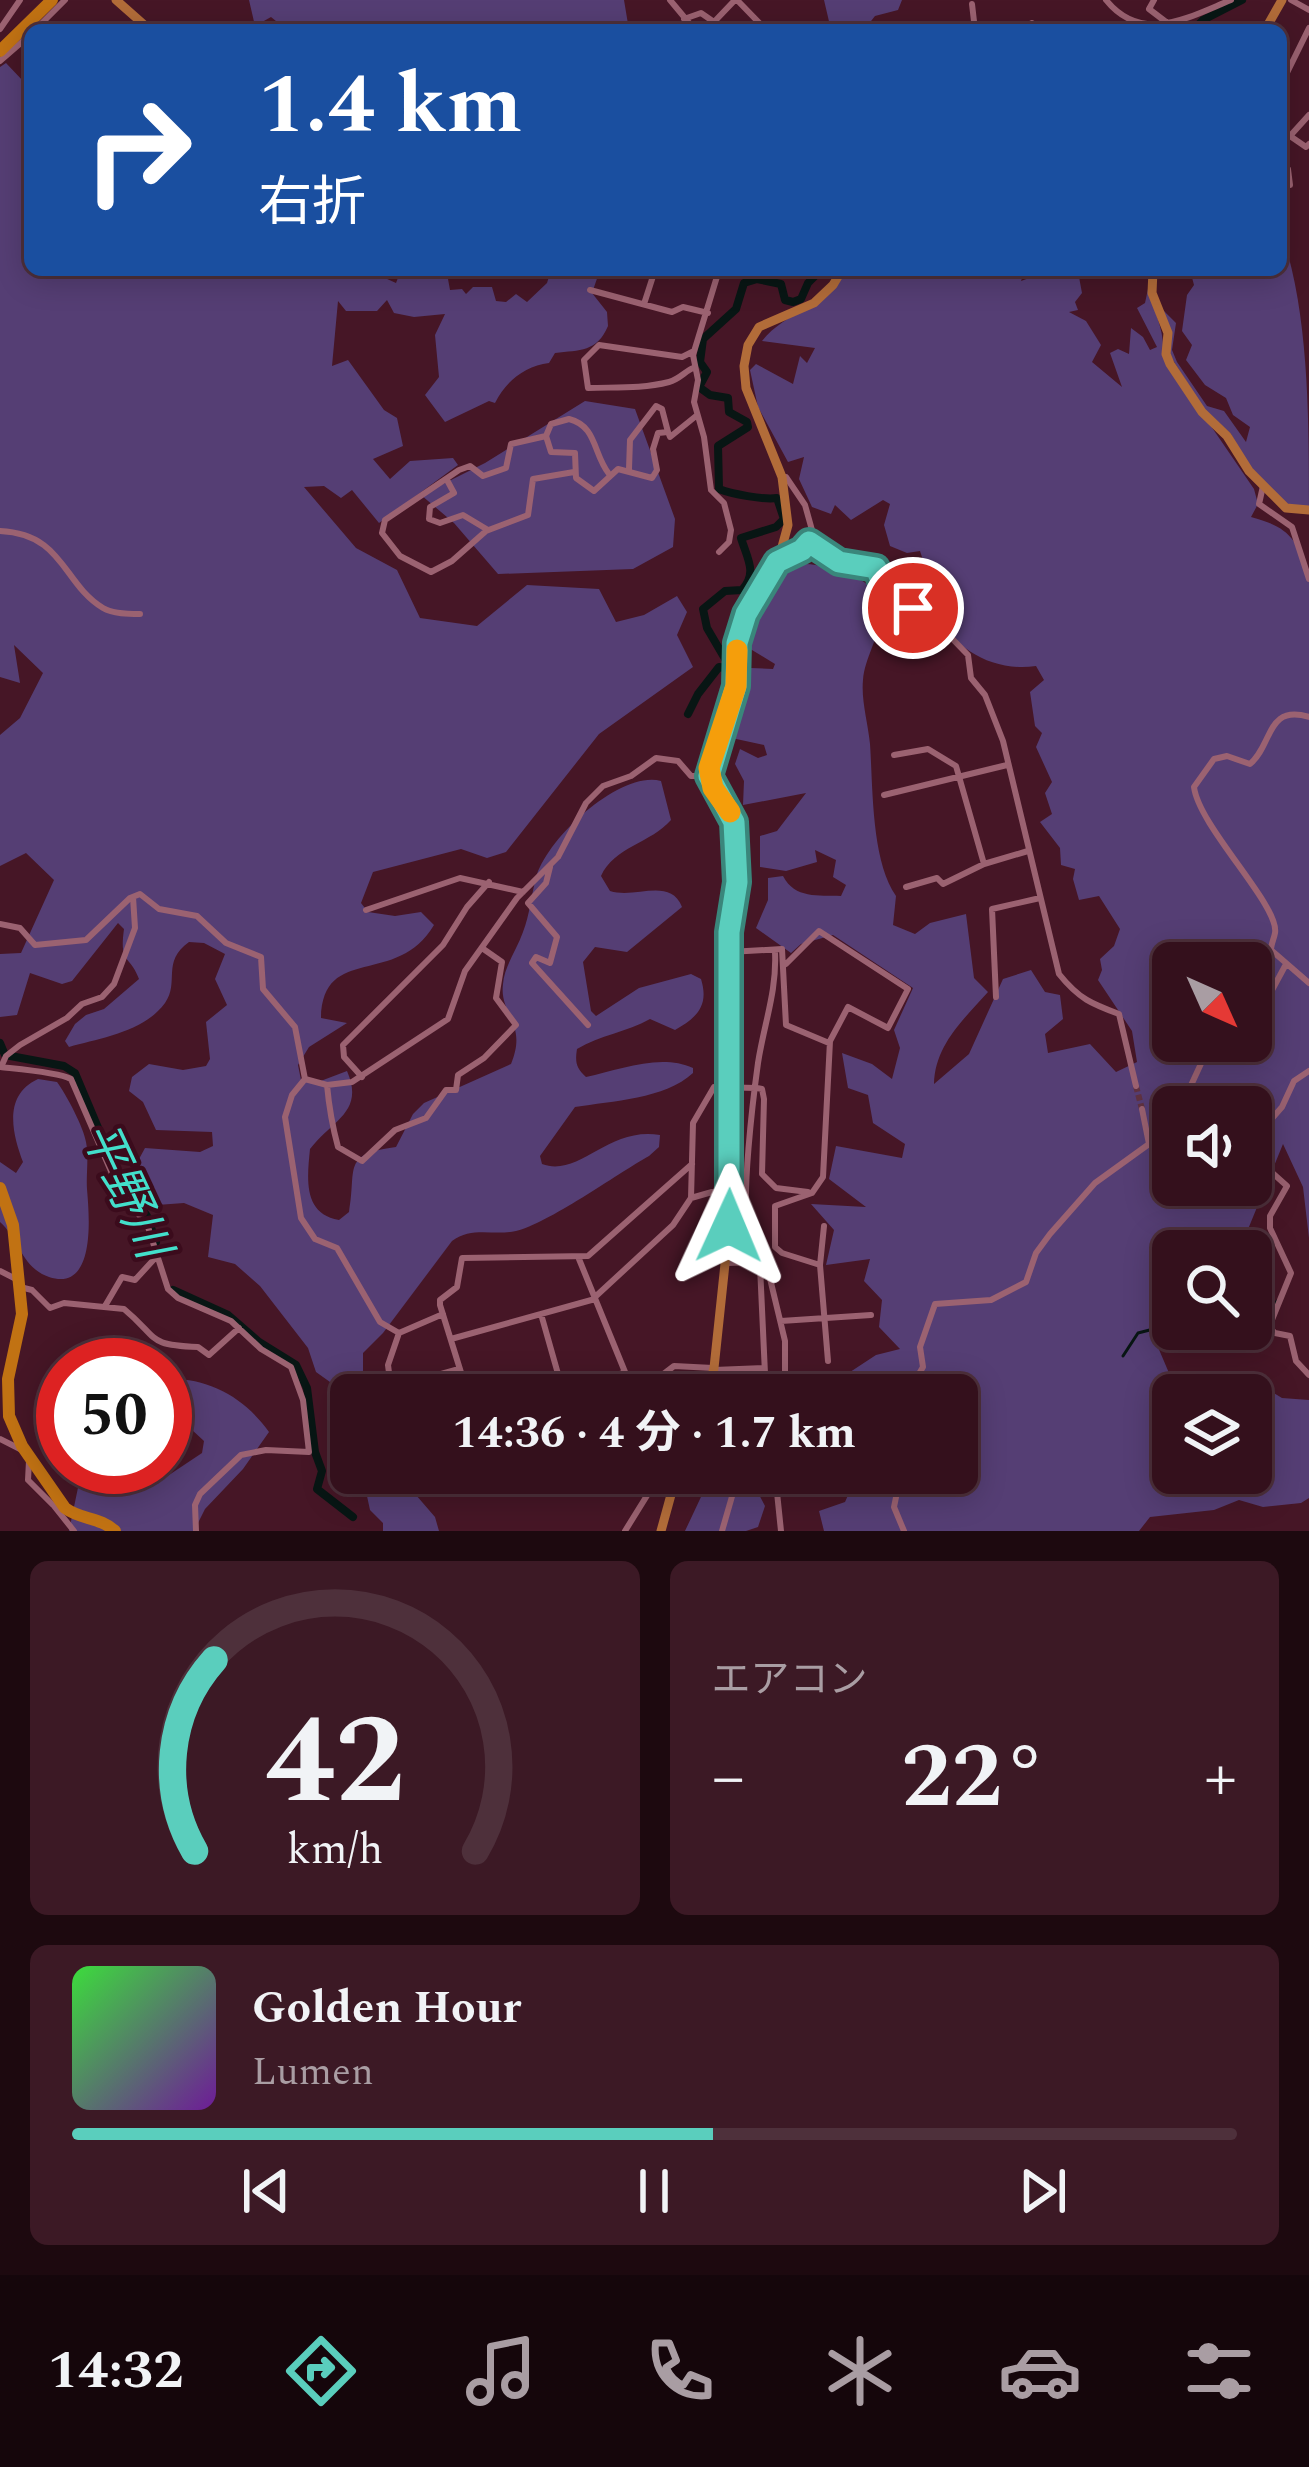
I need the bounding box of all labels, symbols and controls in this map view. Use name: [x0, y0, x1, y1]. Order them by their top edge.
text: 1.4 km: [258, 42, 522, 170]
icon: right: [60, 72, 216, 228]
text: 右折: [258, 163, 366, 245]
pin: [862, 557, 964, 659]
icon: arrive: [880, 575, 946, 641]
north arrow: [1152, 942, 1272, 1062]
map controls: [1152, 942, 1272, 1494]
button: sound: [1152, 1086, 1272, 1206]
water label: 平野川: [61, 1109, 190, 1275]
position arrow: [666, 1163, 792, 1289]
button: search: [1152, 1230, 1272, 1350]
speed limit sign: 50: [36, 1338, 192, 1494]
button: layers: [1152, 1374, 1272, 1494]
text: 14:36 · 4 分 · 1.7 km: [452, 1399, 856, 1468]
text: エアコン: [712, 1651, 868, 1710]
text: 42: [265, 1668, 405, 1858]
text: 22°: [901, 1710, 1047, 1847]
text: −: [712, 1728, 745, 1829]
text: +: [1204, 1728, 1237, 1829]
text: km/h: [286, 1818, 383, 1883]
text: Golden Hour: [252, 1974, 521, 2043]
text: Lumen: [252, 2043, 374, 2102]
icon: previous: [233, 2158, 299, 2224]
icon: pause: [621, 2158, 687, 2224]
icon: next: [1010, 2158, 1076, 2224]
icon: directions: [279, 2329, 363, 2413]
icon: music: [459, 2329, 543, 2413]
icon: phone: [638, 2329, 722, 2413]
icon: climate: [818, 2329, 902, 2413]
icon: car: [998, 2329, 1082, 2413]
icon: filters: [1177, 2329, 1261, 2413]
text: 14:32: [48, 2330, 183, 2412]

